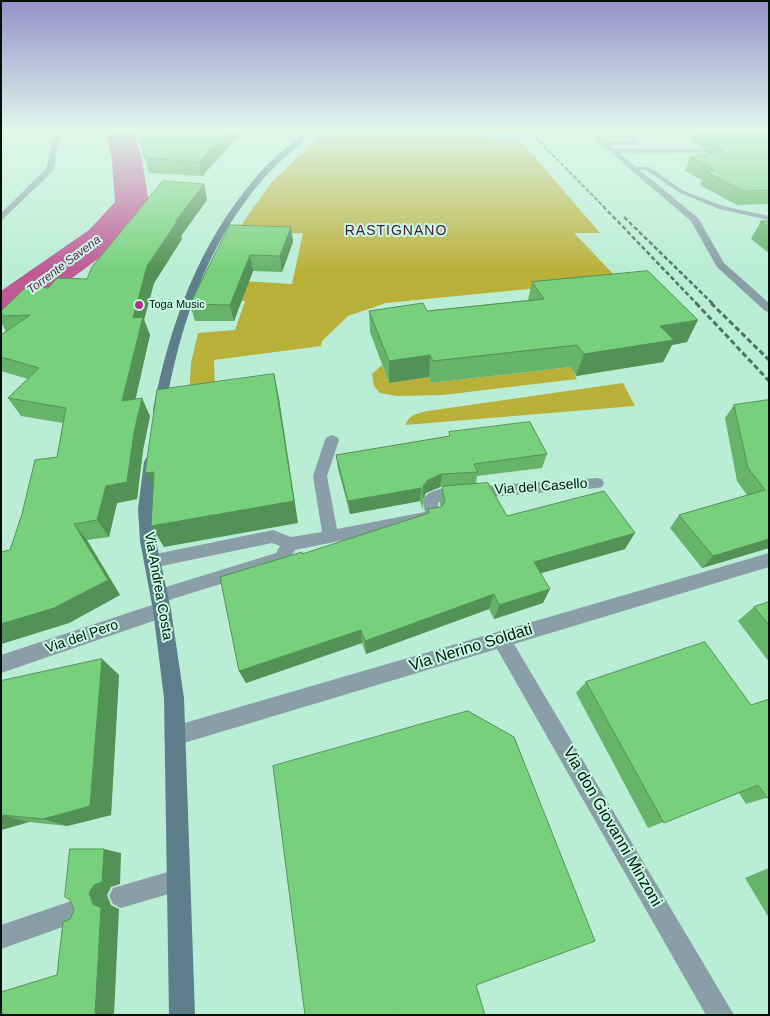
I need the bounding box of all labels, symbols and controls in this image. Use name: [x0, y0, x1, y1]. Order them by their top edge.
district label: RASTIGNANO: [343, 223, 449, 239]
water label: Torrente Savena: [24, 233, 104, 297]
place label: Toga Music: [149, 298, 205, 312]
marker: Toga Music: [133, 299, 145, 311]
street label: Via del Casello: [494, 475, 588, 499]
street label: Via Andrea Costa: [140, 531, 176, 641]
street label: Via del Pero: [43, 617, 121, 657]
street label: Via Nerino Soldati: [407, 620, 535, 676]
street label: Via don Giovanni Minzoni: [558, 744, 666, 910]

